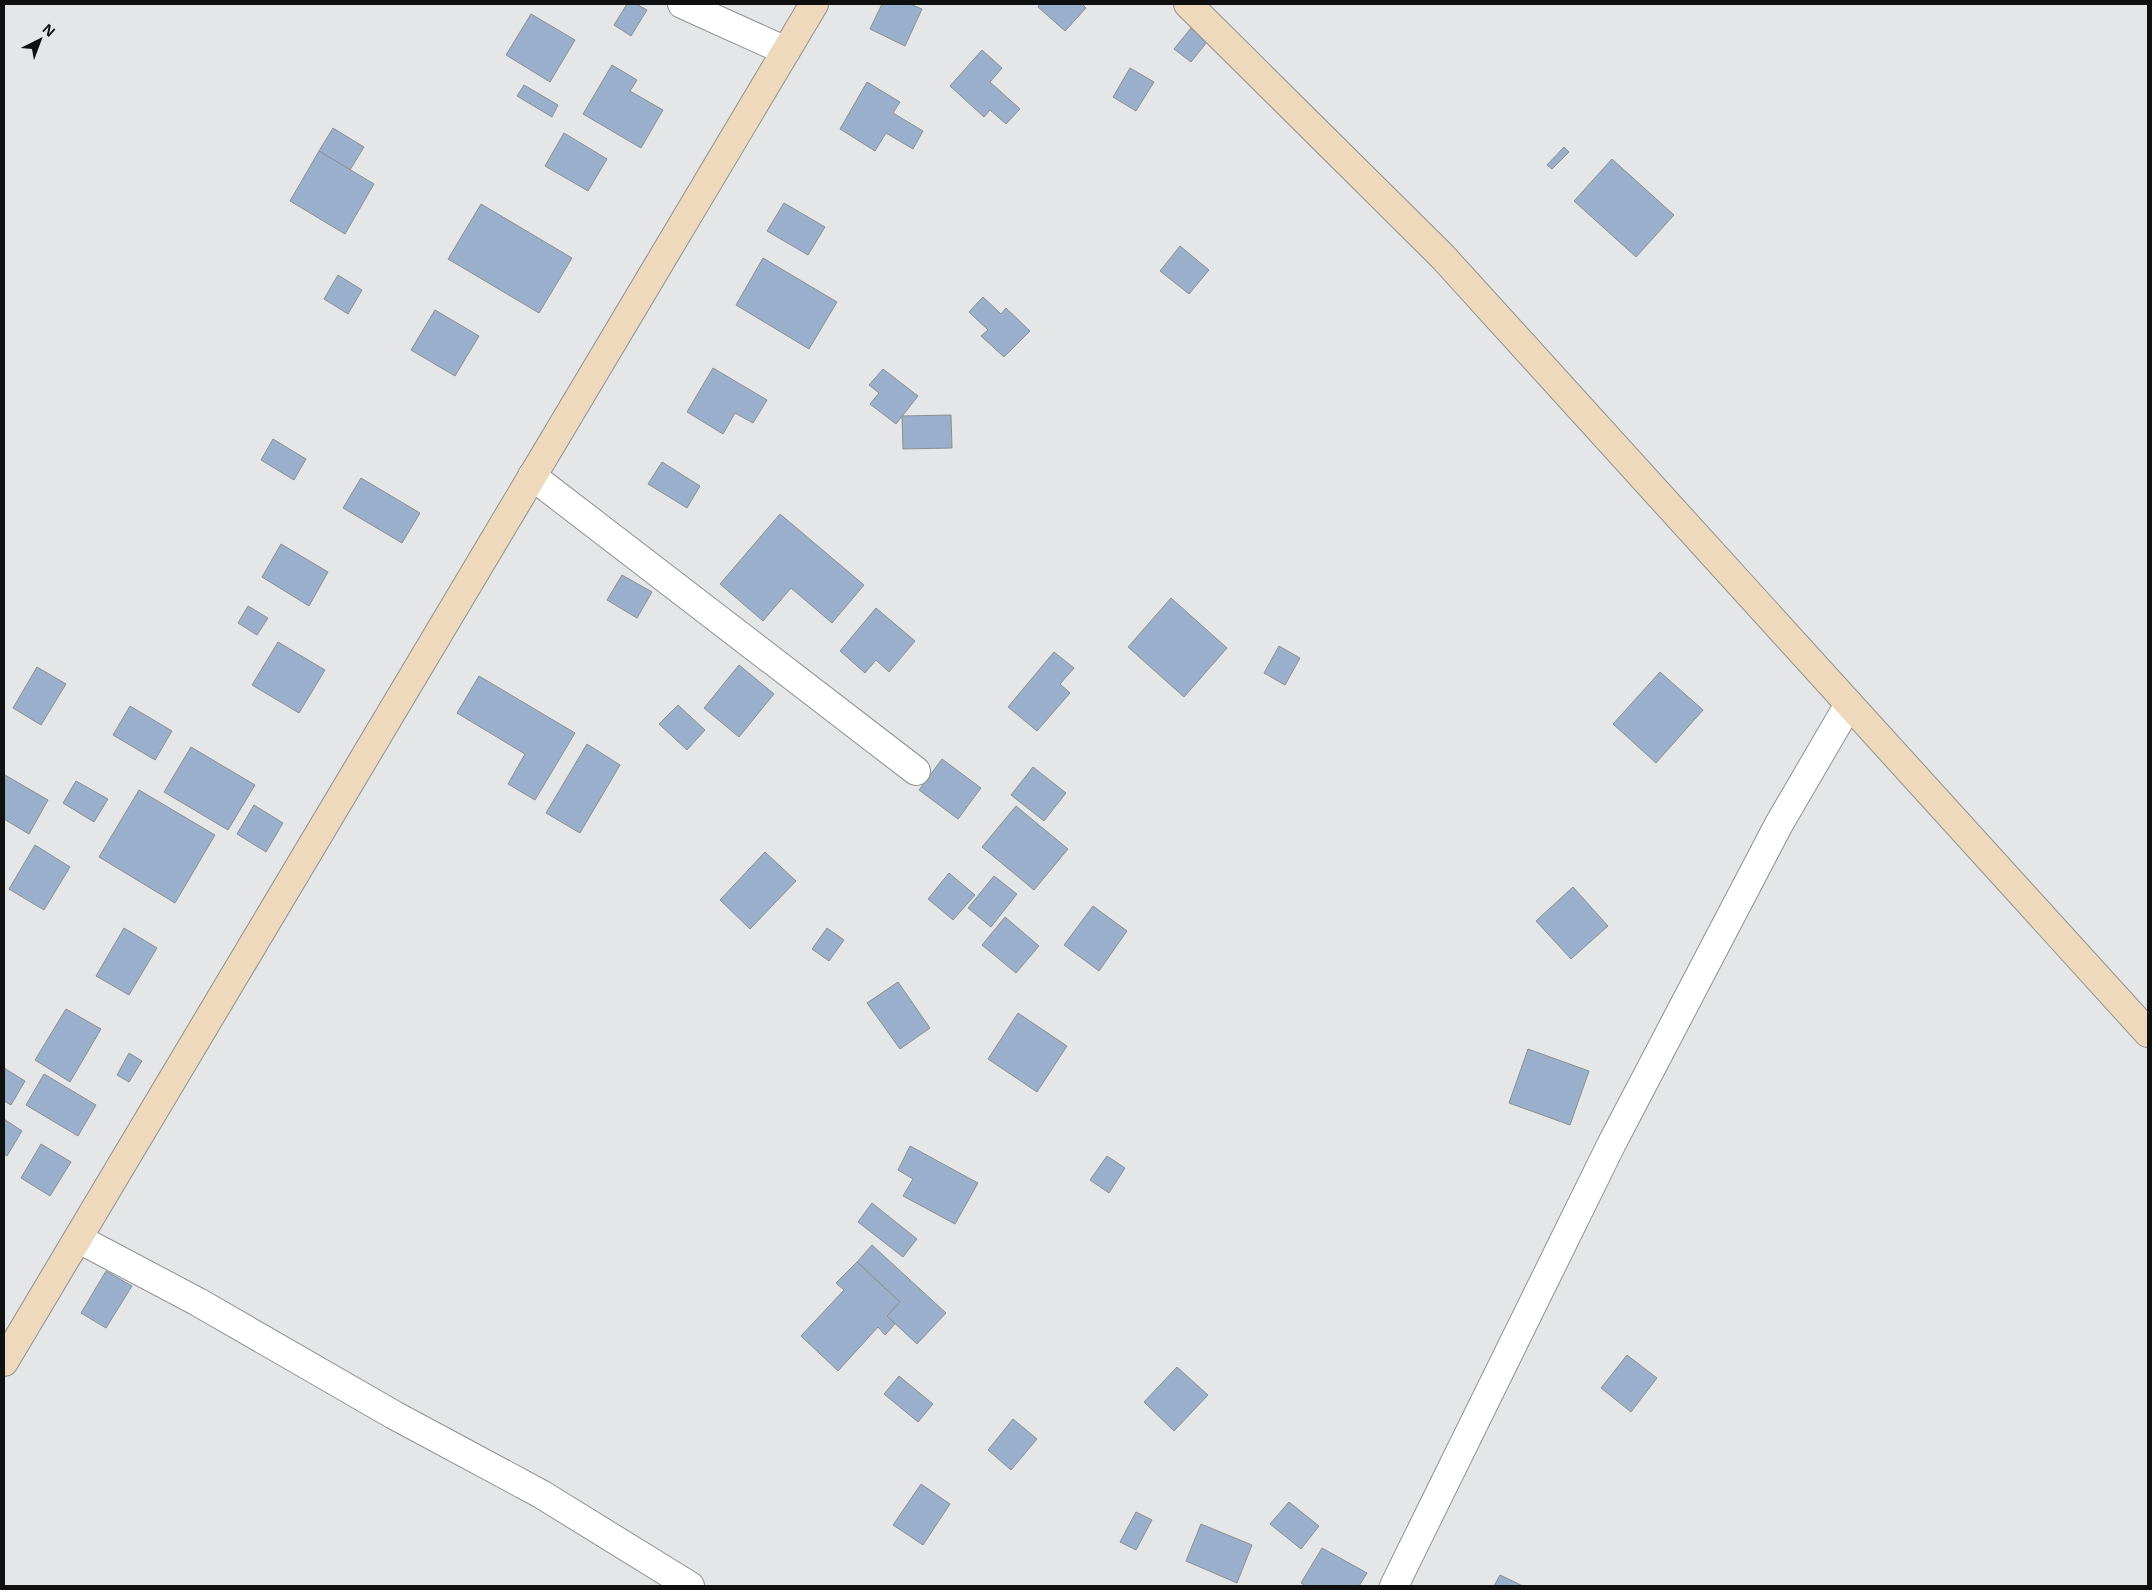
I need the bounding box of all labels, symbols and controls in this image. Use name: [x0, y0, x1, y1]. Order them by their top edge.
north arrow: [15, 15, 65, 65]
text: N: [38, 19, 60, 41]

